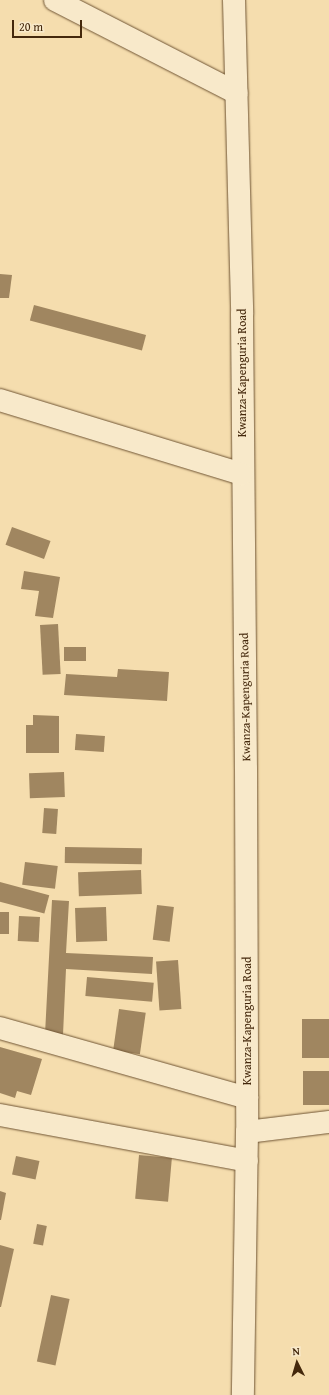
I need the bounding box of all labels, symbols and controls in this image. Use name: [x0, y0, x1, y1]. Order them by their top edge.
scale bar: [14, 12, 84, 38]
text: 20 m: [19, 18, 43, 35]
street label: Kwanza-Kapenguria Road: [235, 309, 249, 437]
street label: Kwanza-Kapenguria Road: [237, 633, 253, 761]
street label: Kwanza-Kapenguria Road: [240, 957, 254, 1085]
north arrow: [277, 1343, 317, 1383]
text: N: [292, 1343, 300, 1359]

